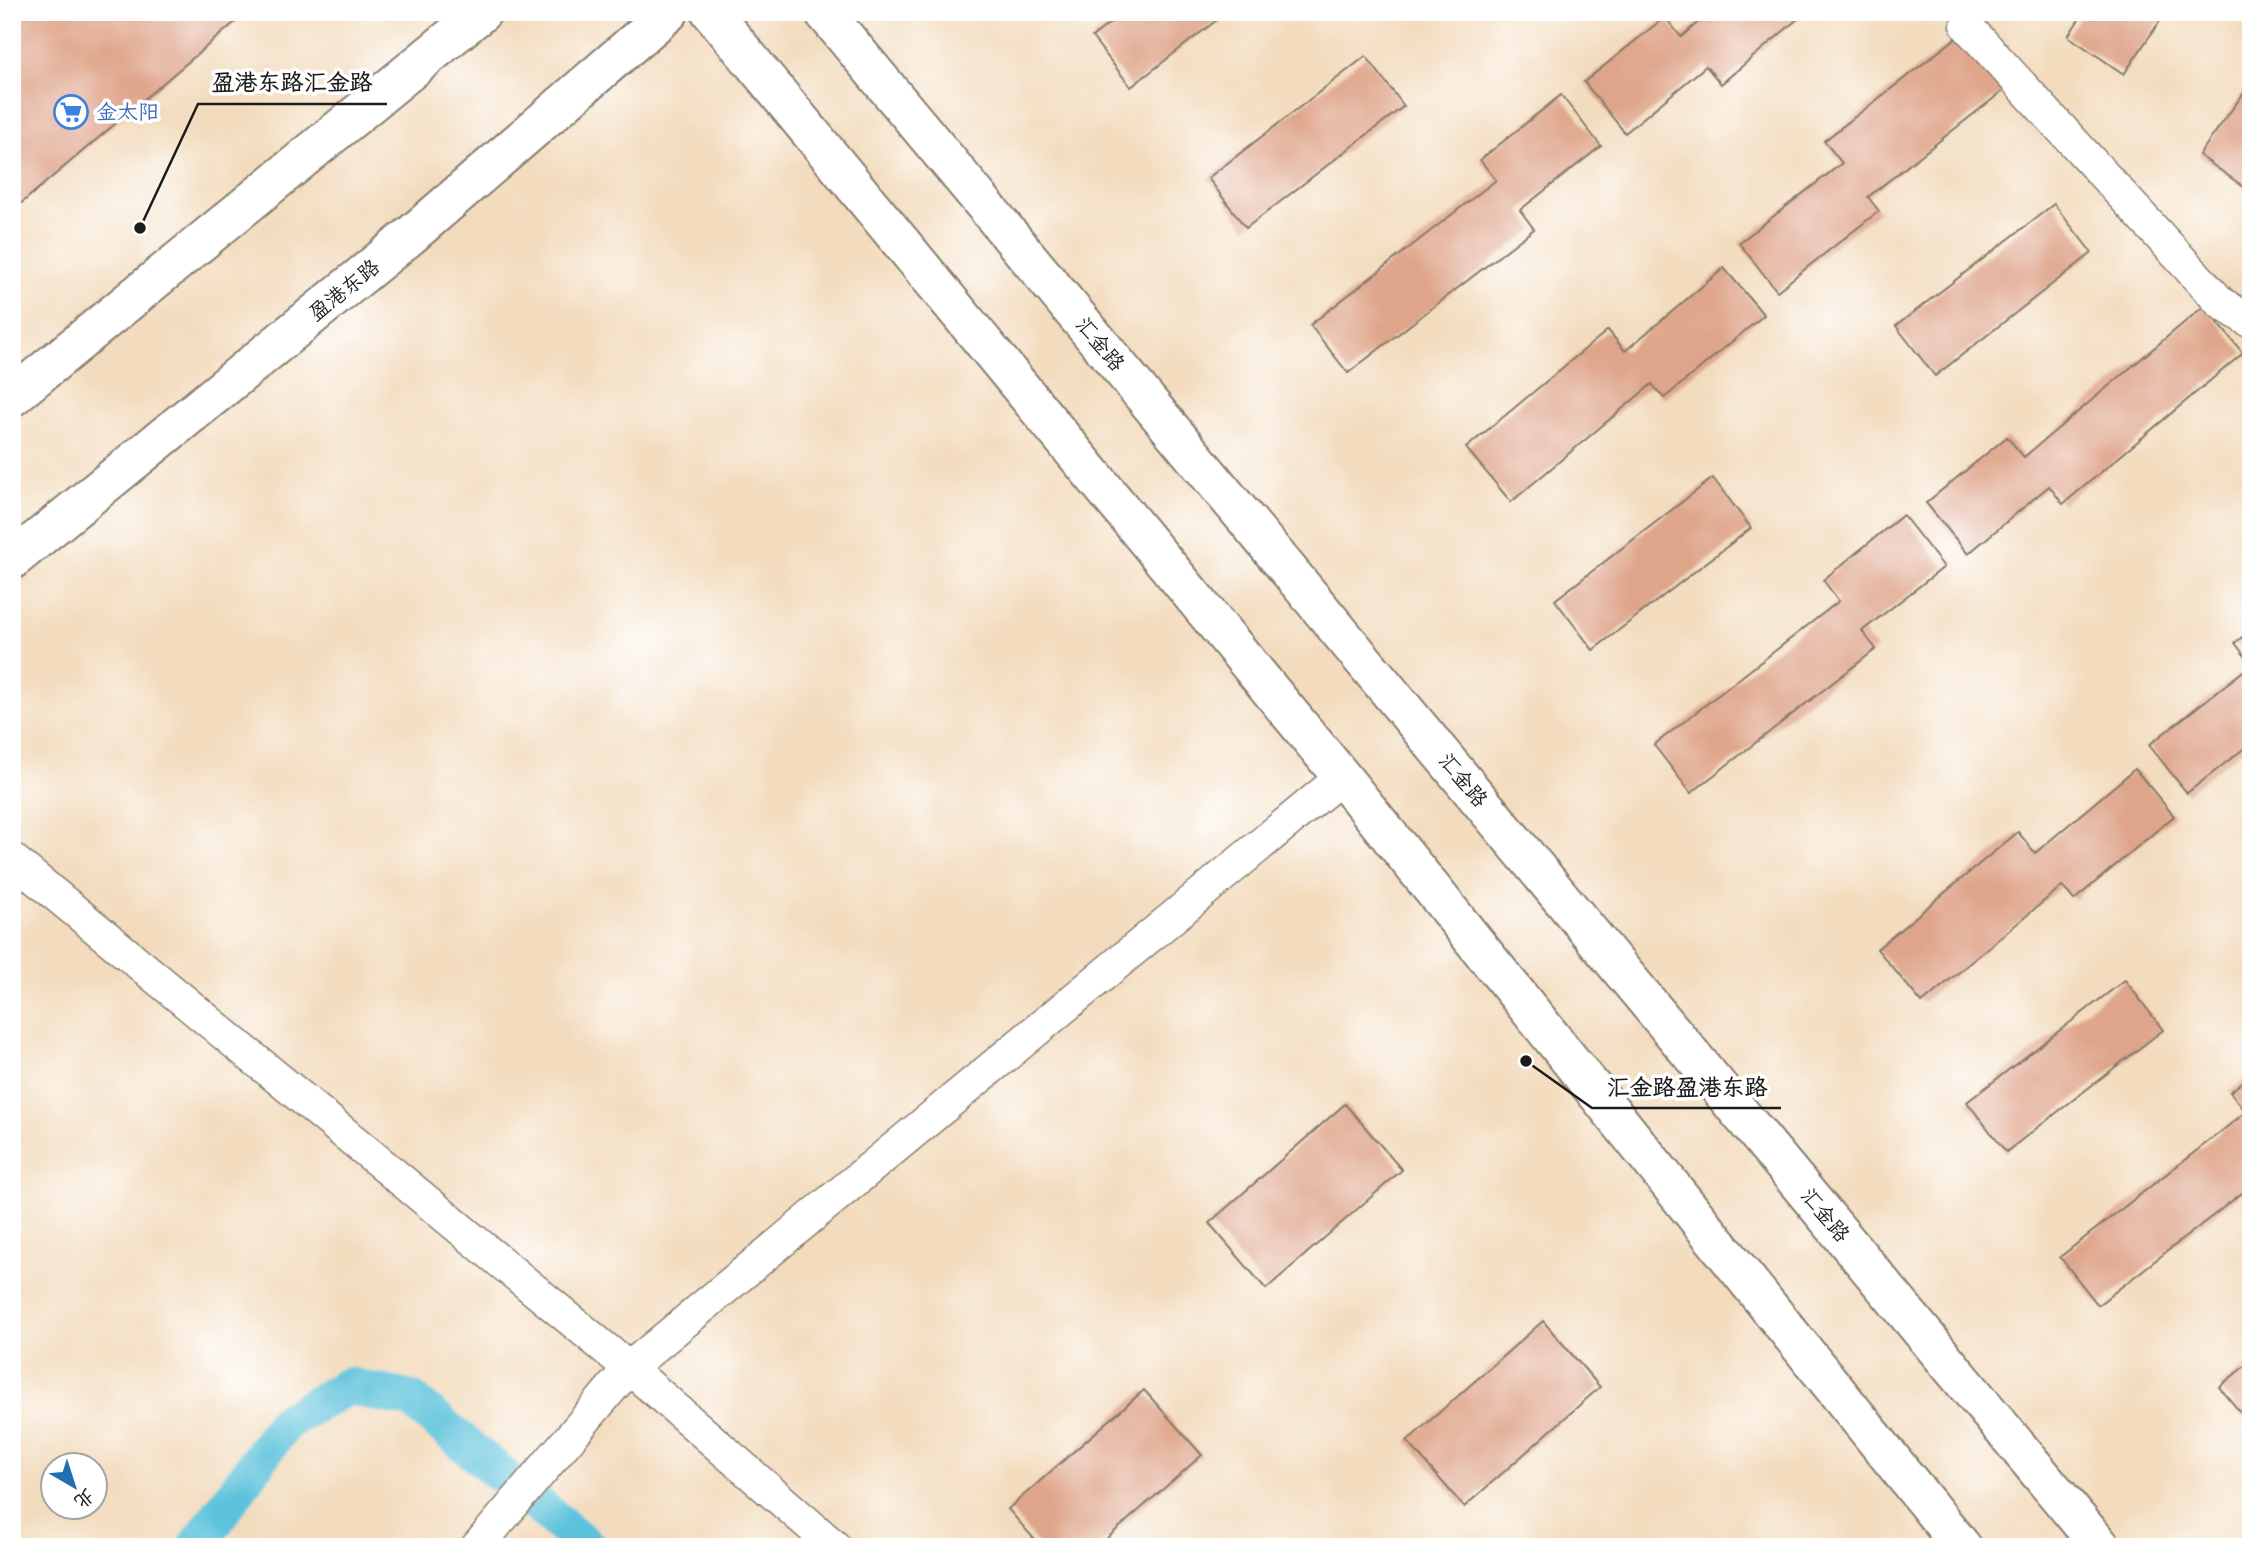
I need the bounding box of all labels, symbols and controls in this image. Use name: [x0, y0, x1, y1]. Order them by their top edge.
callout: 盈港东路汇金路: [198, 60, 387, 104]
text: 盈港东路汇金路: [212, 68, 373, 96]
supermarket icon: 金太阳: [52, 93, 90, 131]
place label: 金太阳: [96, 99, 159, 124]
street label: 盈港东路: [303, 253, 384, 326]
street label: 汇金路: [1071, 312, 1130, 376]
street label: 汇金路: [1434, 748, 1493, 812]
callout: 汇金路盈港东路: [1592, 1064, 1781, 1108]
text: 汇金路盈港东路: [1607, 1073, 1768, 1101]
street label: 汇金路: [1796, 1183, 1855, 1247]
north arrow: [38, 1450, 108, 1520]
text: 北: [70, 1484, 99, 1514]

